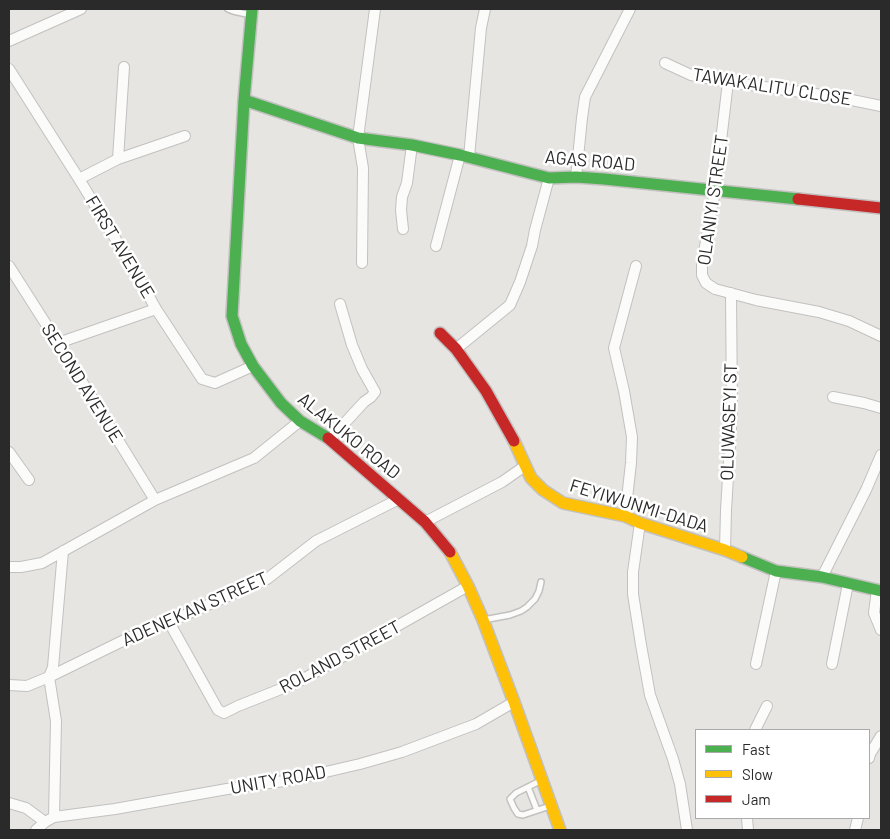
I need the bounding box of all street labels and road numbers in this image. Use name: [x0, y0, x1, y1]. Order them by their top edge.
street label: TAWAKALITU CLOSE: [691, 64, 853, 110]
street label: OLANIYI STREET: [693, 133, 733, 267]
street label: AGAS ROAD: [544, 146, 636, 176]
street label: FIRST AVENUE: [81, 192, 159, 302]
street label: SECOND AVENUE: [37, 320, 127, 446]
street label: OLUWASEYI ST: [716, 363, 742, 481]
street label: ALAKUKO ROAD: [294, 388, 404, 484]
street label: FEYIWUNMI-DADA: [567, 475, 711, 537]
street label: ADENEKAN STREET: [119, 567, 271, 651]
street label: ROLAND STREET: [276, 616, 404, 698]
street label: UNITY ROAD: [228, 761, 328, 799]

